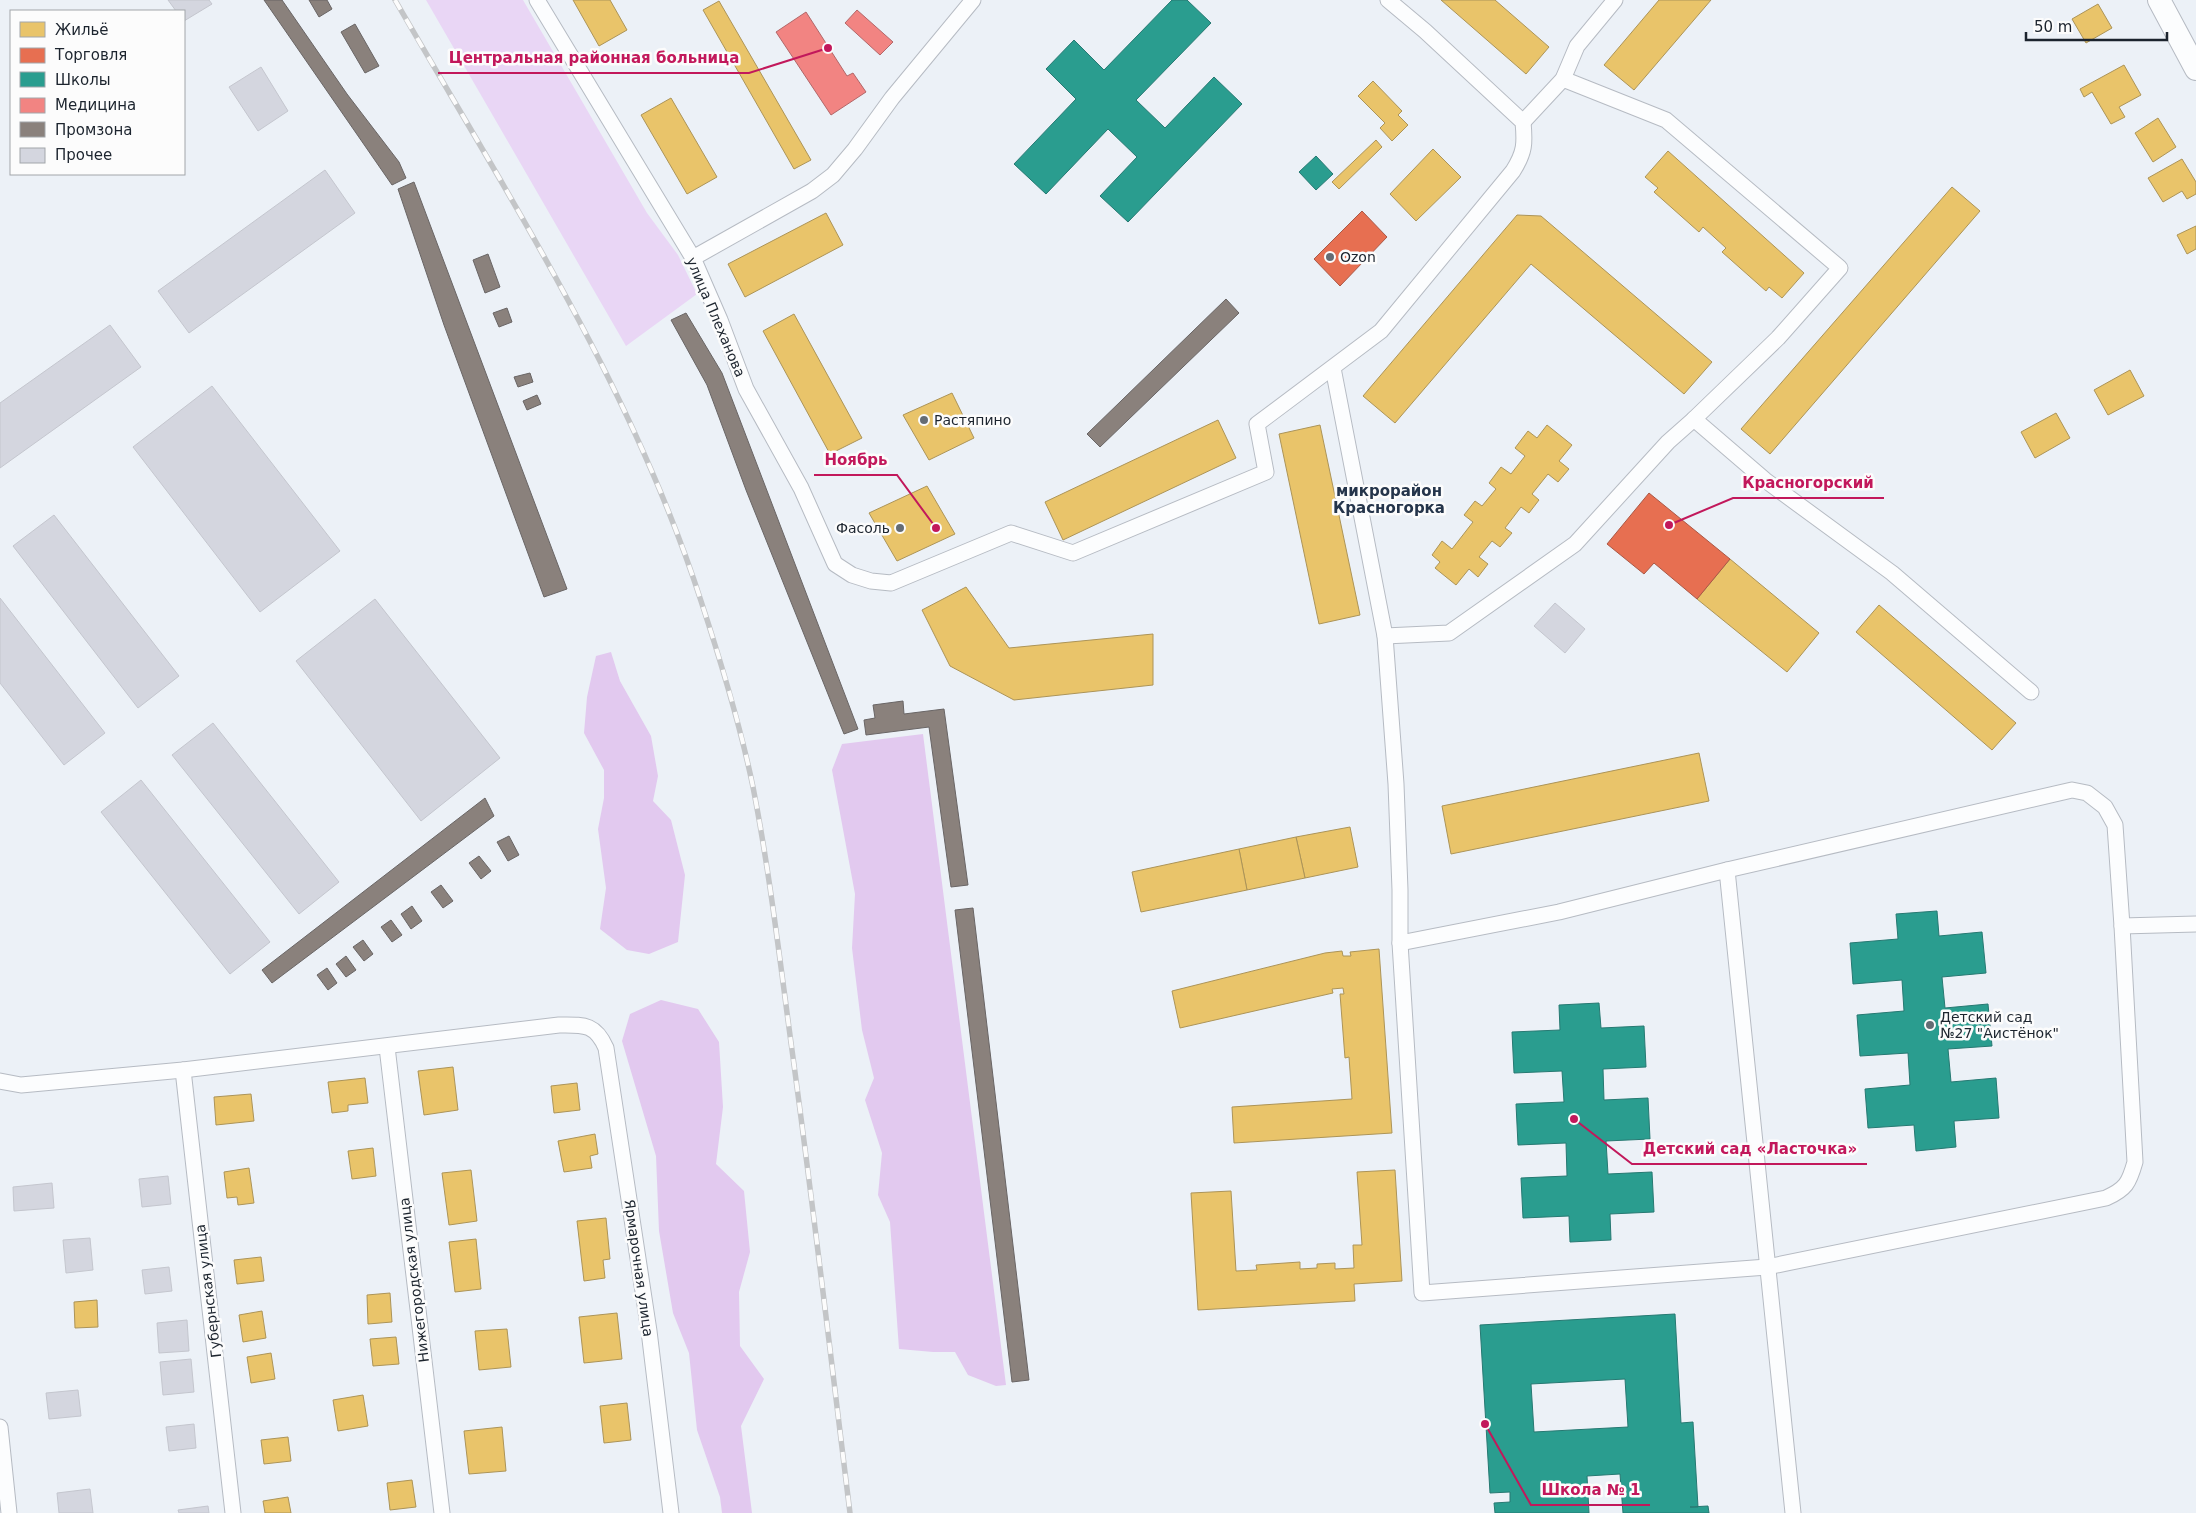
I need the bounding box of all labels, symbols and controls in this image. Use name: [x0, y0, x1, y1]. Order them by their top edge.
legend: [10, 10, 185, 175]
scale bar: [2026, 10, 2167, 42]
text: 50 m: [2034, 18, 2072, 36]
text: Жильё: [55, 21, 109, 39]
callout: Центральная районная больница: [438, 43, 749, 73]
text: Торговля: [54, 46, 127, 64]
text: Центральная районная больница: [449, 49, 739, 67]
text: Школы: [55, 71, 111, 89]
text: Медицина: [55, 96, 136, 114]
text: Промзона: [55, 121, 132, 139]
text: Прочее: [55, 146, 112, 164]
place label: Ozon: [1340, 249, 1376, 265]
marker: Ozon: [1324, 251, 1336, 263]
street label: улица Плеханова: [684, 255, 748, 379]
place label: Растяпино: [934, 412, 1011, 428]
marker: Растяпино: [918, 414, 930, 426]
callout: Ноябрь: [814, 445, 897, 475]
text: Ноябрь: [824, 451, 888, 469]
callout: Красногорский: [1733, 468, 1884, 498]
text: Красногорский: [1742, 474, 1874, 492]
district label: микрорайон Красногорка: [1333, 482, 1445, 517]
place label: Фасоль: [836, 520, 890, 536]
marker: Фасоль: [894, 522, 906, 534]
place label: Детский сад №27 "Аистёнок": [1940, 1009, 2059, 1041]
marker: Детский сад №27 "Аистёнок": [1924, 1019, 1936, 1031]
callout: Детский сад «Ласточка»: [1632, 1134, 1867, 1164]
text: Детский сад «Ласточка»: [1643, 1140, 1857, 1158]
street label: Нижегородская улица: [396, 1197, 432, 1363]
street label: Ярмарочная улица: [621, 1198, 657, 1338]
street label: Губернская улица: [192, 1223, 224, 1359]
callout: Школа № 1: [1531, 1475, 1650, 1505]
text: Школа № 1: [1541, 1481, 1641, 1499]

